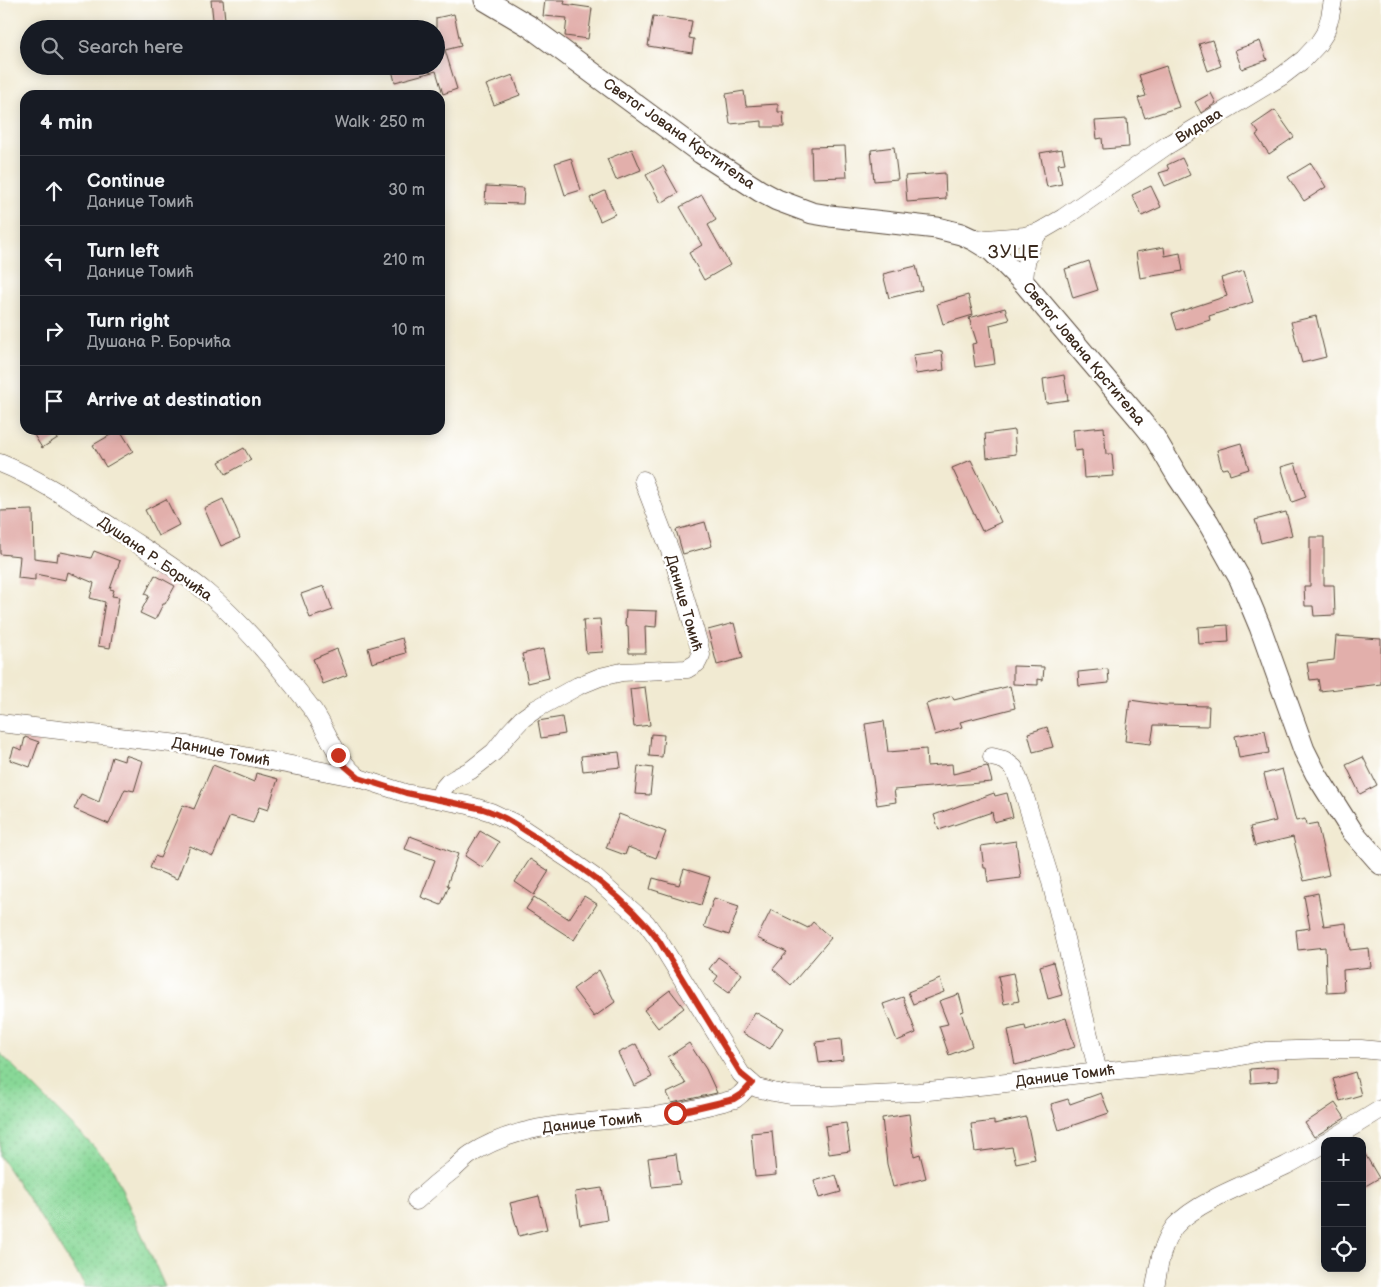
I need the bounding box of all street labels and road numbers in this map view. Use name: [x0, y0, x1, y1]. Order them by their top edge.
street label: Светог Јована Крститеља: [599, 74, 759, 194]
street label: Видова: [1172, 104, 1226, 148]
street label: Светог Јована Крститеља: [1019, 279, 1150, 430]
street label: Душана Р. Борчића: [94, 513, 216, 606]
street label: Данице Томић: [661, 552, 707, 654]
street label: Данице Томић: [170, 733, 272, 771]
street label: Данице Томић: [1014, 1060, 1116, 1092]
street label: Данице Томић: [541, 1108, 643, 1138]

